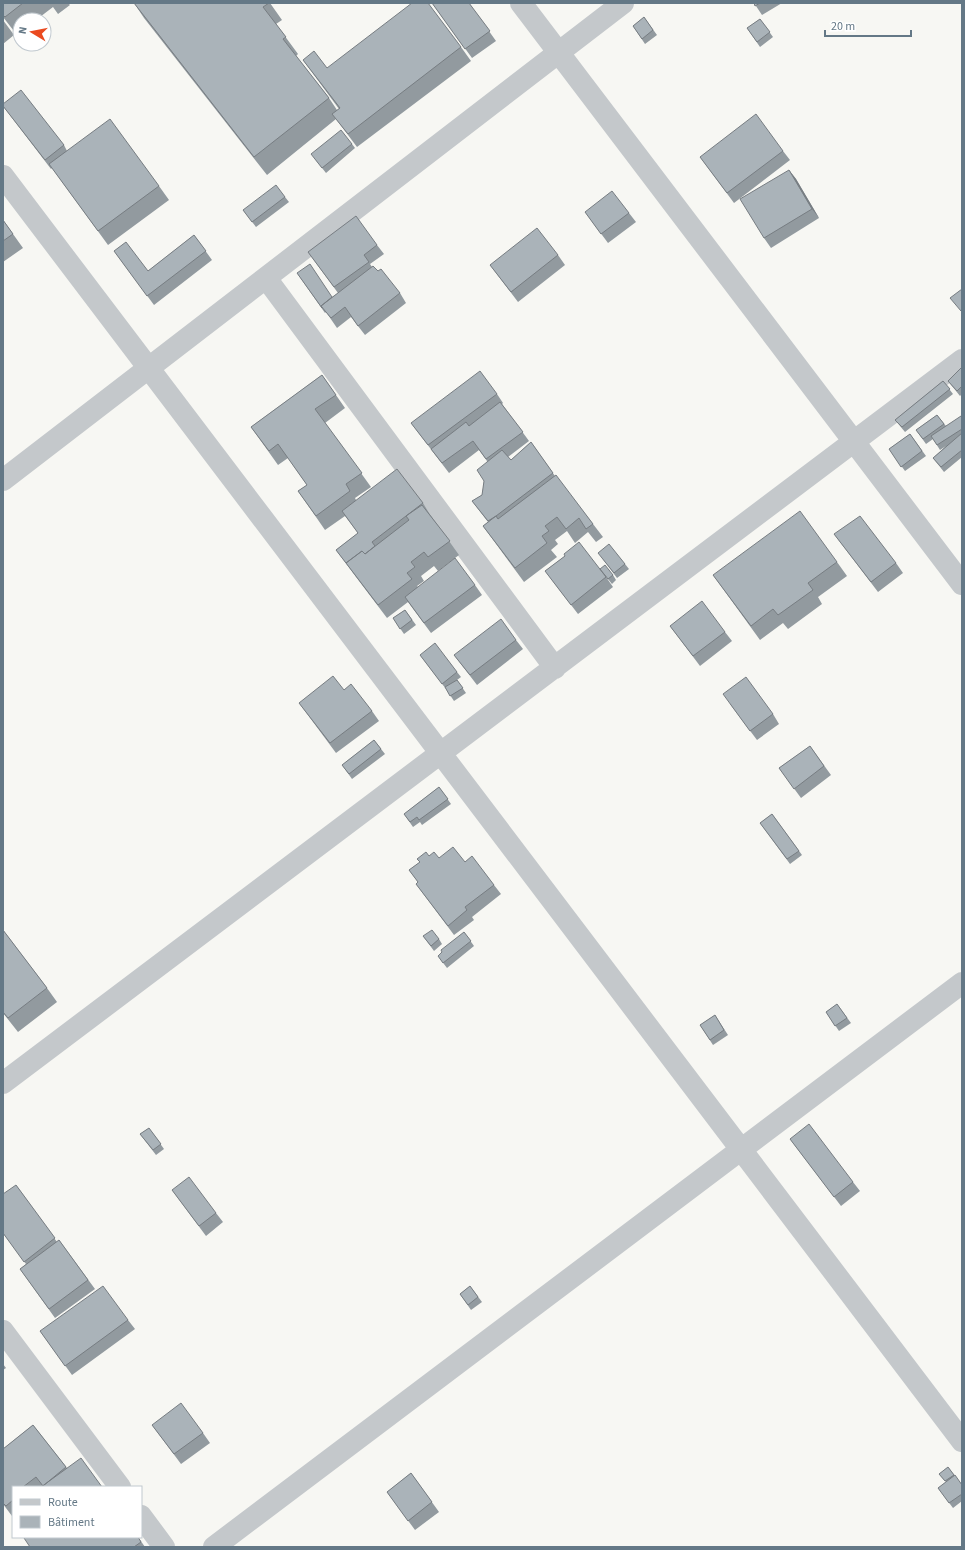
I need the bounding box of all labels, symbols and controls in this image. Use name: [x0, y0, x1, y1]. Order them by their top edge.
north arrow: [12, 12, 52, 52]
scale bar: [825, 12, 911, 38]
text: 20 m: [831, 18, 855, 35]
text: N: [15, 25, 31, 35]
legend: [12, 1486, 142, 1538]
text: Route: [48, 1494, 78, 1511]
text: Bâtiment: [48, 1514, 94, 1531]

